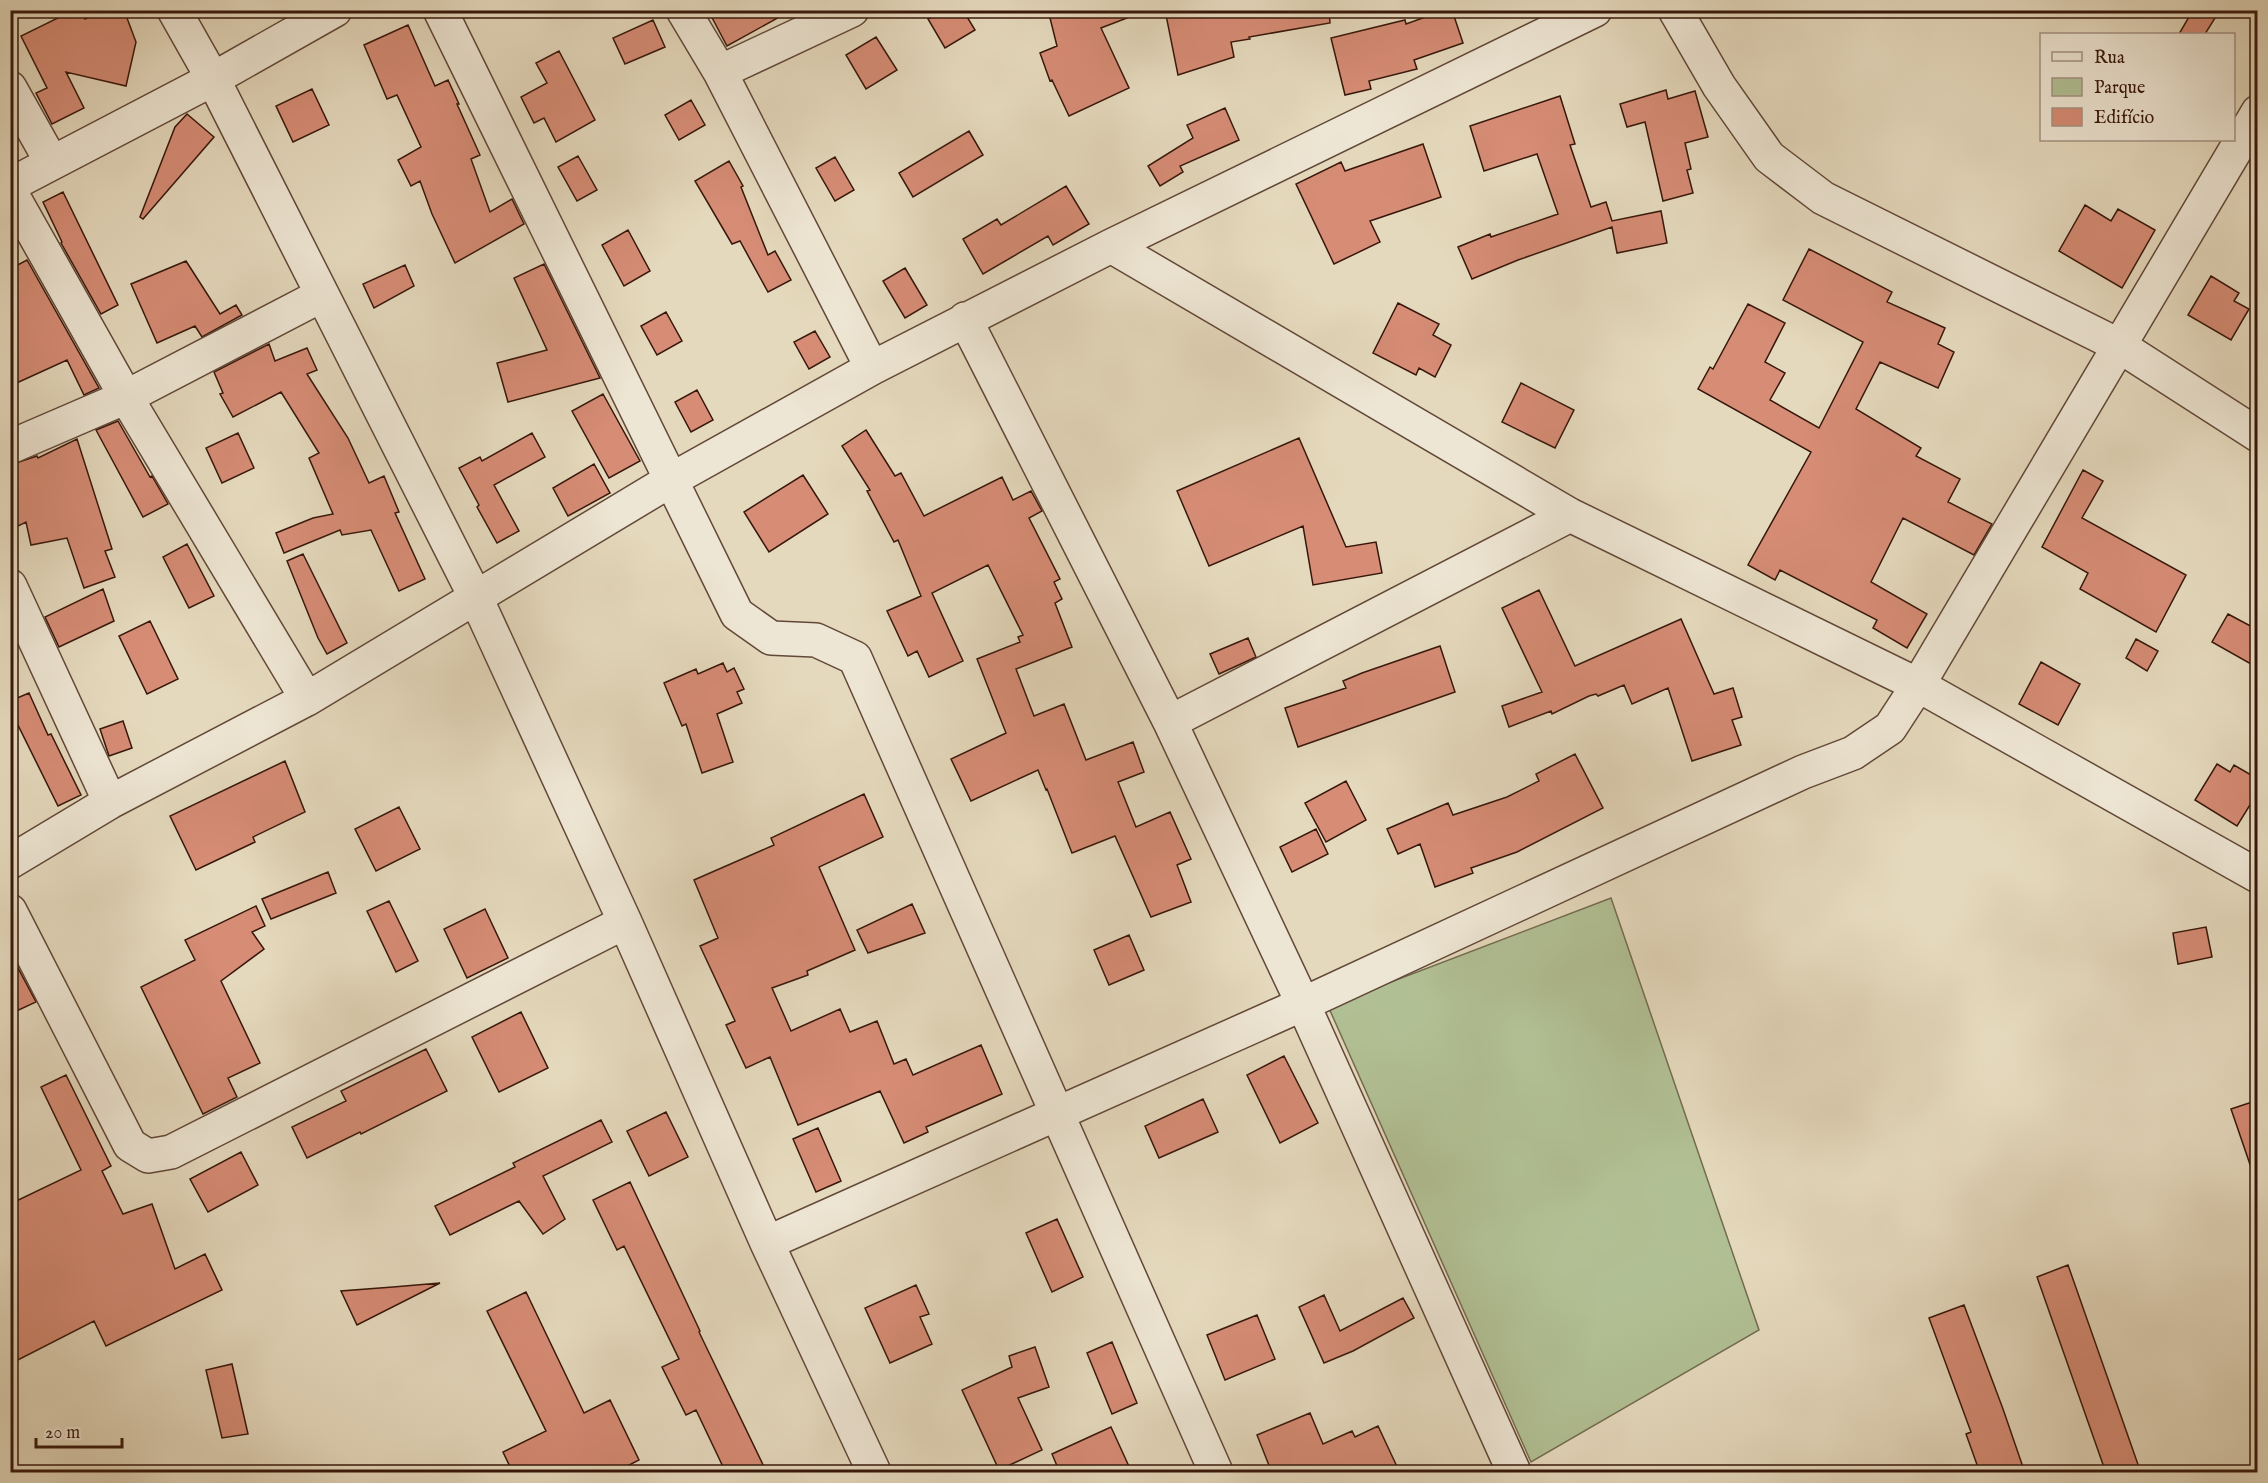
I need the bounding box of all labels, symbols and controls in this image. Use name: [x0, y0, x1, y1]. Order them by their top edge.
legend: [2040, 33, 2235, 141]
text: Rua: [2094, 47, 2125, 70]
text: Parque: [2094, 77, 2145, 100]
text: Edifício: [2094, 107, 2155, 130]
scale bar: [36, 1411, 122, 1449]
text: 20 m: [45, 1422, 80, 1445]

